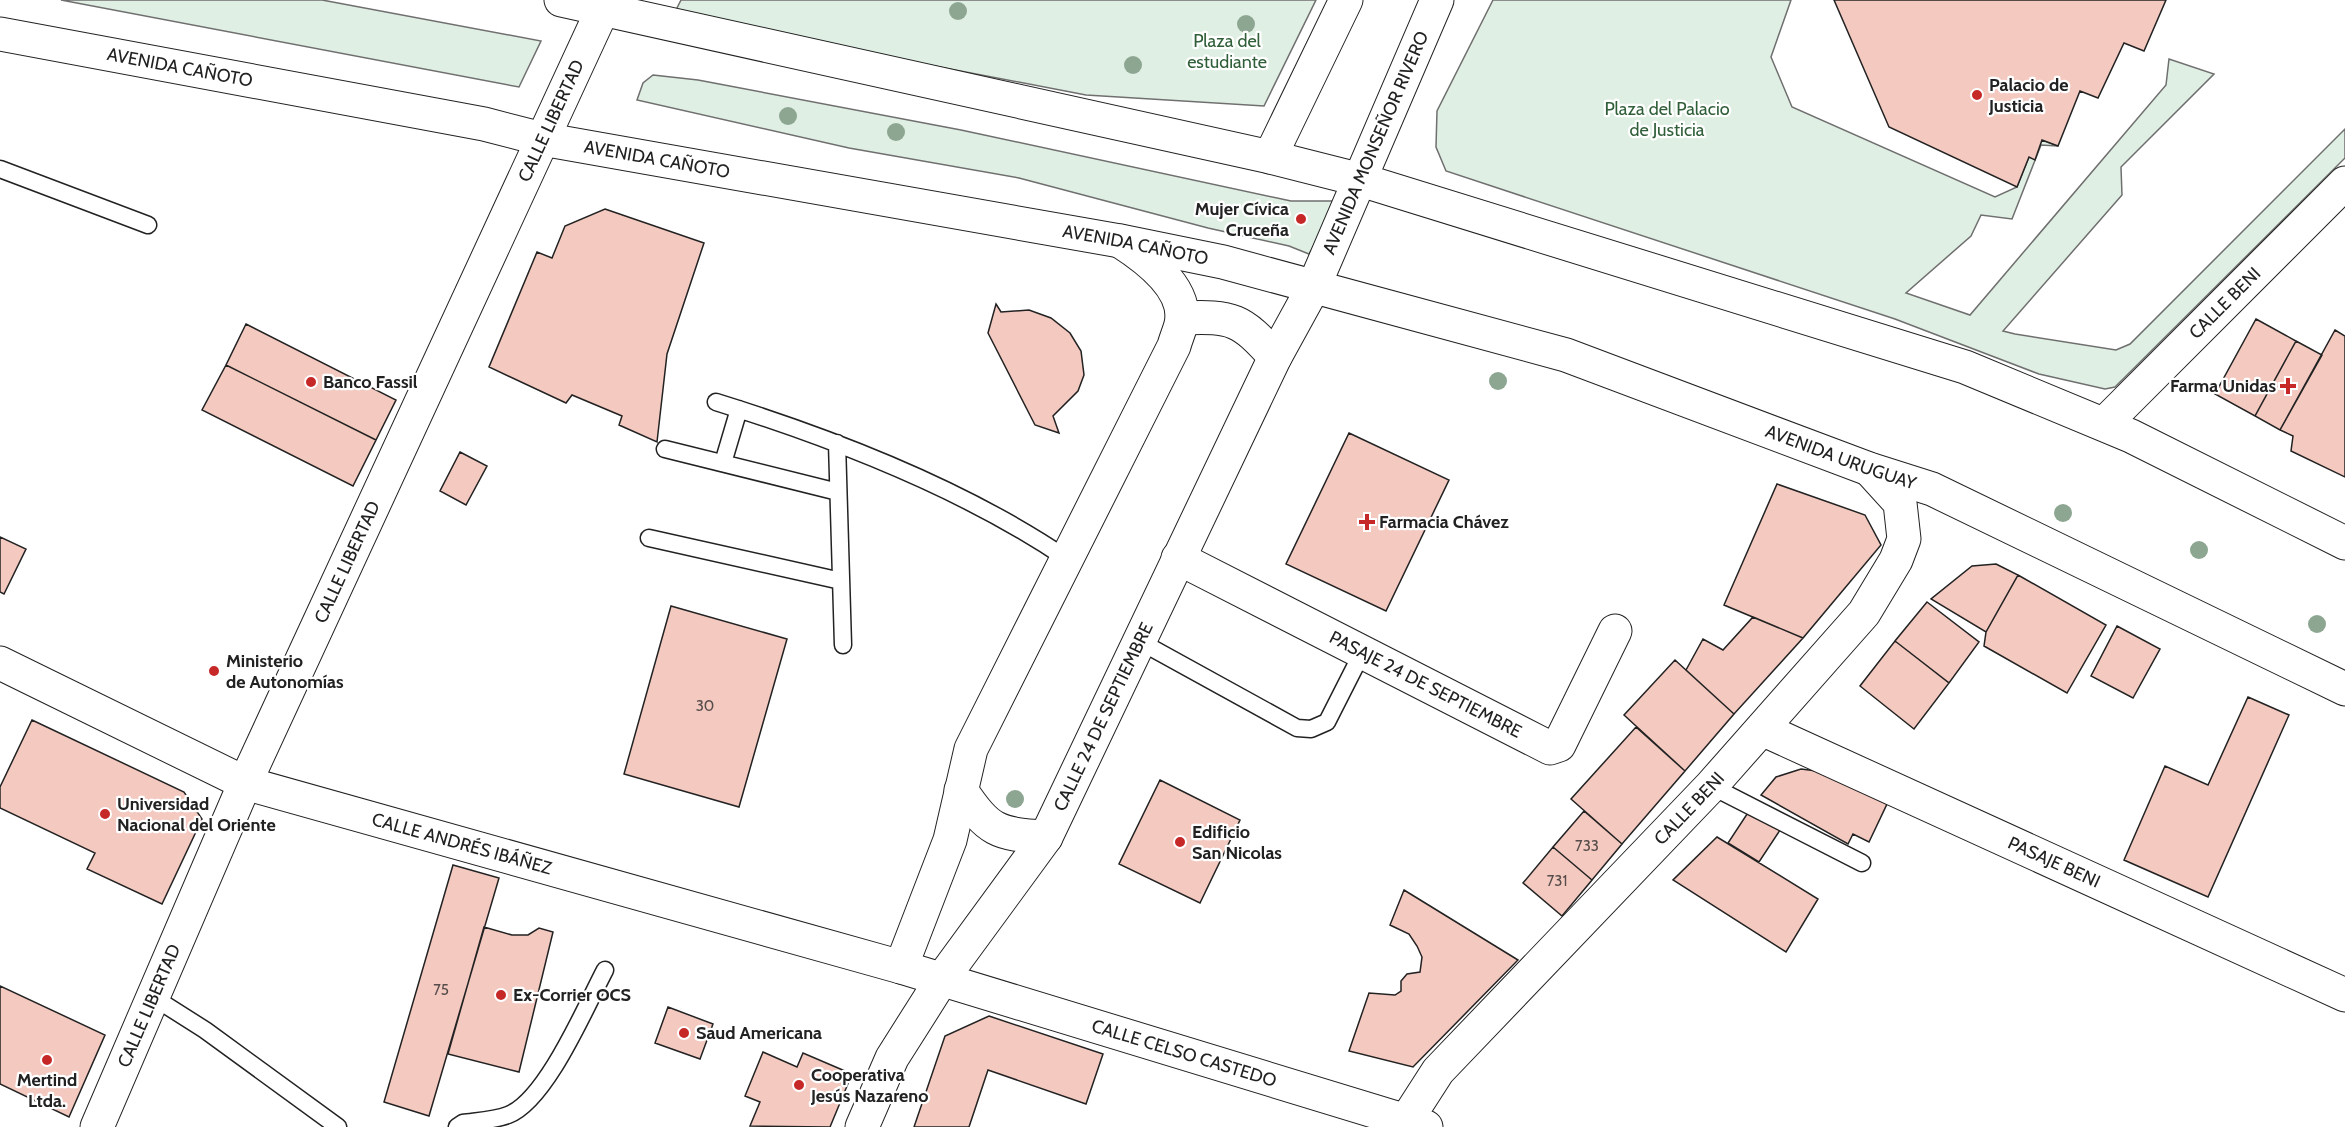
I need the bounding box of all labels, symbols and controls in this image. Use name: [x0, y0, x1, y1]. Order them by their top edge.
street label: AVENIDA MONSEÑOR RIVERO: [1318, 28, 1433, 258]
park label: Plaza del estudiante: [1187, 30, 1267, 73]
street label: AVENIDA CAÑOTO: [105, 43, 255, 92]
street label: CALLE LIBERTAD: [513, 56, 589, 185]
place label: Palacio de Justicia: [1988, 74, 2069, 117]
marker: Palacio de Justicia: [1970, 88, 1984, 102]
park label: Plaza del Palacio de Justicia: [1604, 98, 1730, 141]
street label: AVENIDA CAÑOTO: [582, 136, 732, 183]
place label: Mujer Cívica Cruceña: [1195, 198, 1289, 241]
marker: Mujer Cívica Cruceña: [1294, 212, 1308, 226]
street label: AVENIDA CAÑOTO: [1061, 220, 1210, 270]
street label: CALLE BENI: [2184, 263, 2265, 344]
place label: Banco Fassil: [323, 371, 418, 393]
marker: Banco Fassil: [304, 375, 318, 389]
place label: Farma Unidas: [2170, 375, 2276, 397]
marker: Farma Unidas: [2281, 379, 2295, 393]
street label: AVENIDA URUGUAY: [1763, 420, 1920, 495]
street label: CALLE LIBERTAD: [309, 497, 385, 627]
place label: Farmacia Chávez: [1379, 511, 1509, 533]
marker: Farmacia Chávez: [1360, 515, 1374, 529]
street label: CALLE 24 DE SEPTIEMBRE: [1049, 619, 1158, 815]
street label: PASAJE 24 DE SEPTIEMBRE: [1326, 626, 1525, 743]
place label: Ministerio de Autonomías: [226, 650, 344, 693]
marker: Ministerio de Autonomías: [207, 664, 221, 678]
house number: 30: [696, 697, 714, 715]
street label: CALLE BENI: [1650, 768, 1729, 849]
place label: Universidad Nacional del Oriente: [117, 793, 276, 836]
marker: Universidad Nacional del Oriente: [98, 807, 112, 821]
street label: CALLE ANDRÉS IBÁÑEZ: [370, 808, 554, 879]
place label: Edificio San Nicolas: [1192, 821, 1282, 864]
street label: PASAJE BENI: [2004, 832, 2104, 893]
marker: Edificio San Nicolas: [1173, 835, 1187, 849]
house number: 733: [1575, 837, 1599, 855]
house number: 731: [1547, 872, 1567, 890]
street label: CALLE LIBERTAD: [113, 941, 185, 1071]
house number: 75: [433, 981, 449, 999]
place label: Ex-Corrier OCS: [513, 984, 631, 1006]
marker: Ex-Corrier OCS: [494, 988, 508, 1002]
street label: CALLE CELSO CASTEDO: [1089, 1015, 1279, 1092]
place label: Saud Americana: [696, 1022, 822, 1044]
marker: Saud Americana: [677, 1026, 691, 1040]
marker: Mertind Ltda.: [40, 1053, 54, 1067]
place label: Cooperativa Jesús Nazareno: [810, 1064, 929, 1107]
place label: Mertind Ltda.: [17, 1069, 77, 1112]
marker: Cooperativa Jesús Nazareno: [792, 1078, 806, 1092]

